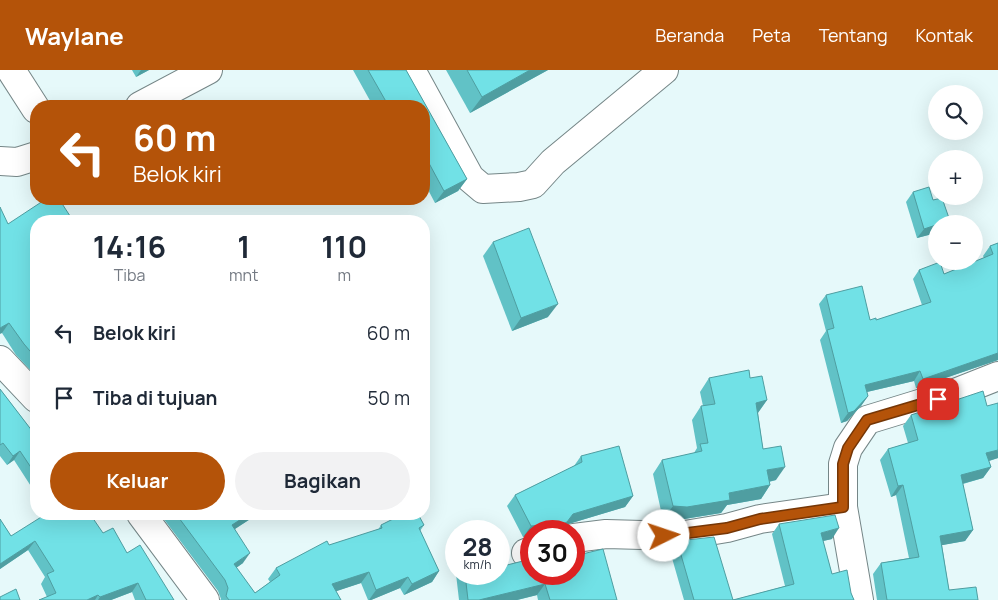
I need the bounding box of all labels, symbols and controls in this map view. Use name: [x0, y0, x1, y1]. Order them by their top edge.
text: Waylane: [25, 19, 124, 52]
text: Beranda: [655, 23, 724, 47]
text: Peta: [752, 23, 791, 47]
text: Tentang: [819, 23, 888, 47]
text: Kontak: [916, 23, 973, 47]
map controls: [928, 85, 983, 270]
button: search: [928, 85, 983, 140]
text: 60 m: [133, 114, 216, 162]
icon: left: [50, 120, 115, 185]
button: +: [928, 150, 983, 205]
text: Belok kiri: [133, 159, 222, 189]
button: −: [928, 215, 983, 270]
text: 14:16: [93, 226, 166, 267]
text: 1: [237, 226, 250, 267]
text: 110: [321, 226, 367, 267]
text: Tiba: [114, 264, 145, 286]
text: mnt: [229, 264, 258, 286]
text: m: [337, 264, 351, 286]
icon: left: [50, 319, 78, 347]
text: Belok kiri: [93, 320, 176, 346]
text: 60 m: [367, 320, 410, 346]
pin: [917, 378, 959, 420]
icon: arrive: [50, 384, 78, 412]
text: Tiba di tujuan: [93, 385, 217, 411]
text: 50 m: [368, 385, 410, 411]
icon: arrive: [924, 385, 952, 413]
button: Keluar: [50, 452, 225, 510]
button: Bagikan: [235, 452, 410, 510]
position arrow: [637, 509, 689, 561]
speed limit sign: 30: [520, 520, 585, 585]
text: 28: [462, 529, 493, 564]
text: km/h: [464, 556, 491, 573]

